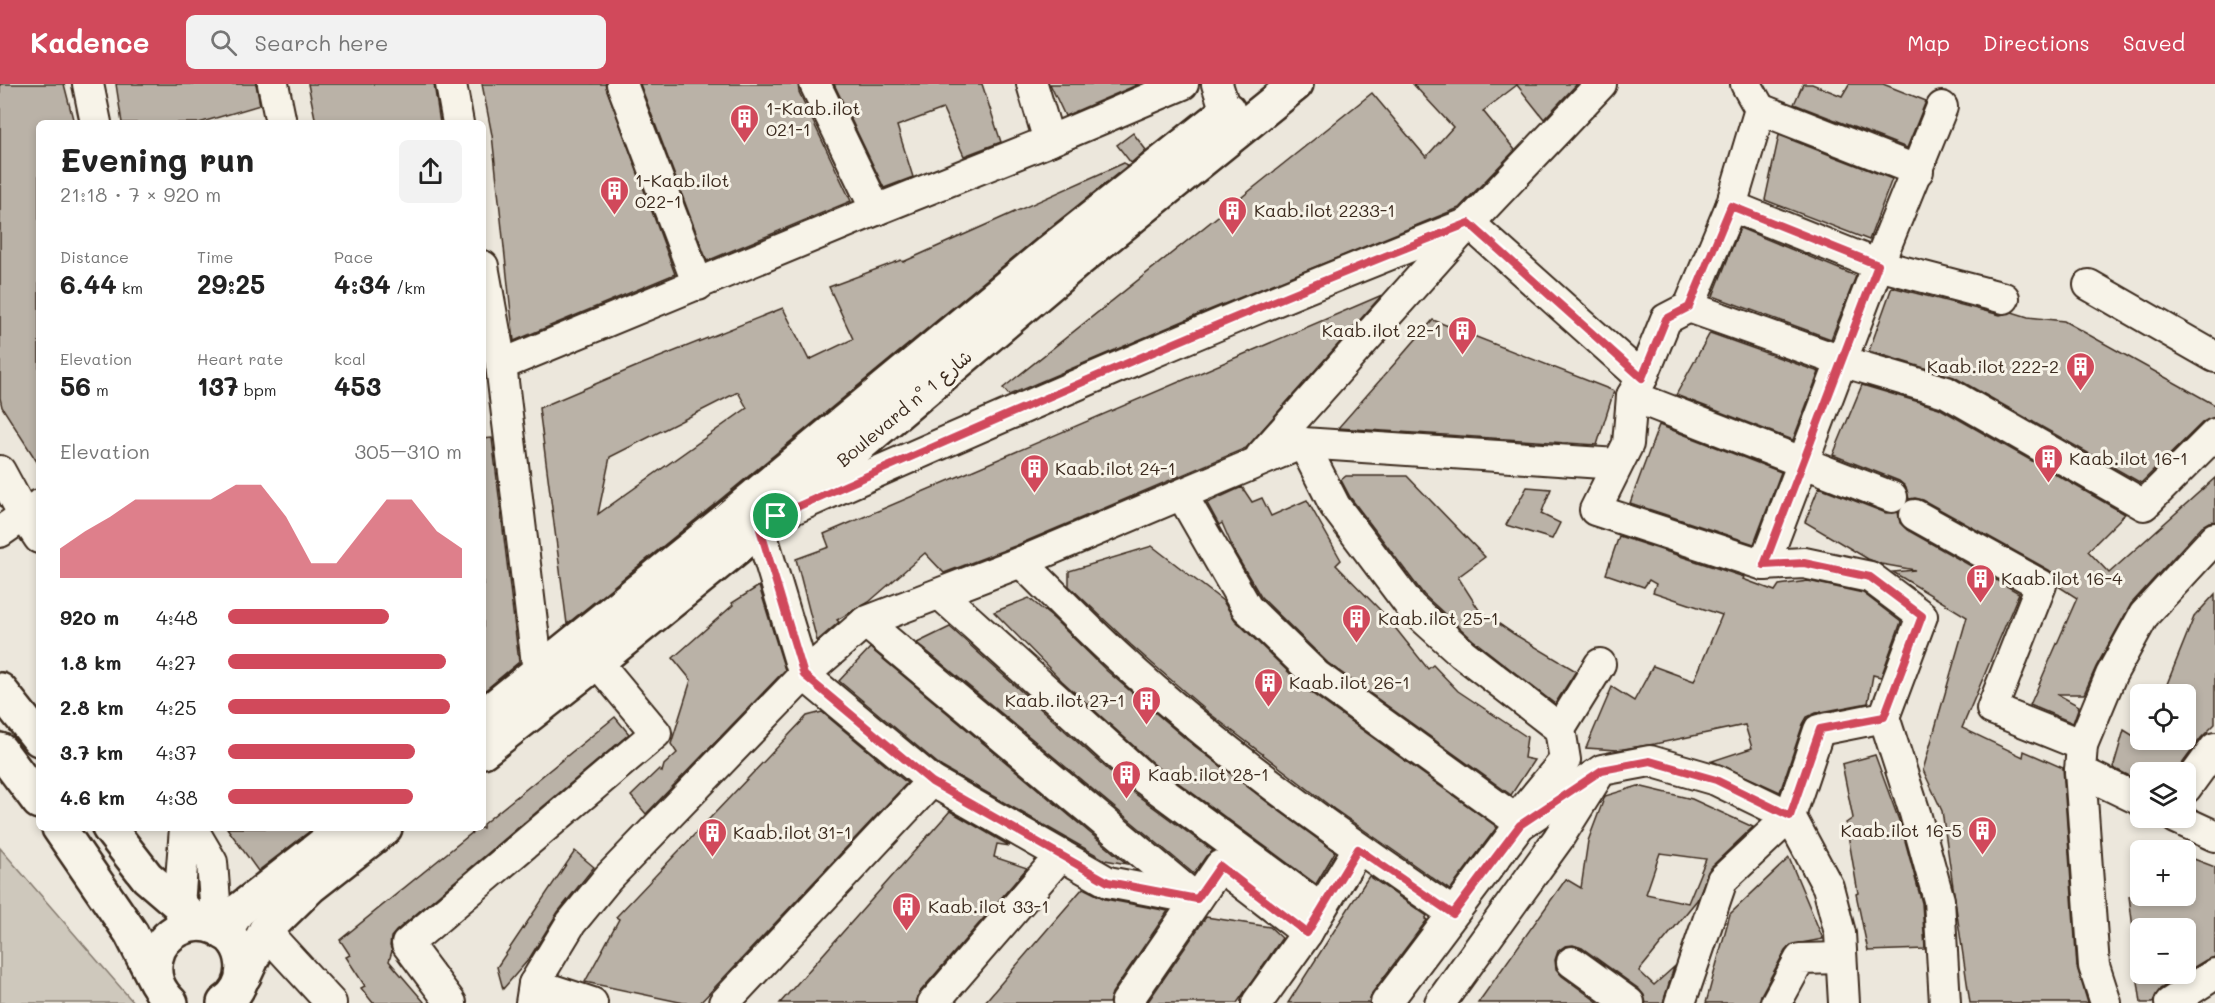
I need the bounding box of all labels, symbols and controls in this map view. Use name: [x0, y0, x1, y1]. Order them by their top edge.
search box: [186, 15, 606, 69]
text: Kadence: [30, 24, 150, 60]
icon: search: [207, 26, 240, 59]
text: Search here: [255, 28, 388, 57]
text: Map: [1907, 29, 1950, 56]
text: Directions: [1983, 29, 2090, 56]
text: Saved: [2123, 29, 2185, 56]
place label: 1-Kaab.ilot 021-1: [766, 96, 860, 141]
building icon: 1-Kaab.ilot 021-1: [729, 102, 761, 144]
text: Evening run: [60, 137, 254, 180]
button: share: [399, 140, 462, 203]
place label: 1-Kaab.ilot 022-1: [635, 168, 729, 213]
building icon: 1-Kaab.ilot 022-1: [598, 174, 630, 216]
text: 21:18 · 7 × 920 m: [60, 181, 221, 207]
building icon: Kaab.ilot 2233-1: [1217, 194, 1249, 236]
place label: Kaab.ilot 2233-1: [1254, 198, 1395, 222]
text: Distance: [60, 246, 129, 267]
text: Time: [197, 246, 233, 267]
text: Pace: [334, 246, 373, 267]
text: 6.44: [60, 267, 117, 301]
text: 29:25: [197, 267, 265, 301]
text: 4:34: [334, 267, 391, 301]
text: km: [117, 277, 143, 298]
text: /km: [391, 277, 426, 298]
building icon: Kaab.ilot 22-1: [1447, 314, 1479, 356]
place label: Kaab.ilot 22-1: [1322, 318, 1442, 342]
street label: Boulevard n° شارع 1: [831, 344, 977, 473]
text: Elevation: [60, 348, 132, 369]
text: Heart rate: [197, 348, 283, 369]
text: kcal: [334, 348, 366, 369]
building icon: Kaab.ilot 222-2: [2064, 350, 2096, 392]
place label: Kaab.ilot 222-2: [1927, 354, 2059, 378]
text: 56: [60, 369, 91, 403]
text: 137: [197, 369, 239, 403]
text: 453: [334, 369, 381, 403]
text: m: [91, 379, 109, 400]
text: bpm: [239, 379, 277, 400]
text: Elevation: [60, 438, 150, 464]
text: 305–310 m: [355, 438, 462, 464]
building icon: Kaab.ilot 16-1: [2032, 442, 2064, 484]
place label: Kaab.ilot 16-1: [2069, 446, 2188, 470]
building icon: Kaab.ilot 24-1: [1018, 452, 1050, 494]
place label: Kaab.ilot 24-1: [1055, 456, 1176, 480]
pin: [750, 490, 801, 541]
icon: arrive: [759, 499, 792, 532]
building icon: Kaab.ilot 16-4: [1964, 562, 1996, 604]
place label: Kaab.ilot 16-4: [2001, 566, 2123, 590]
building icon: Kaab.ilot 25-1: [1341, 602, 1373, 644]
text: 920 m: [60, 604, 119, 630]
text: 4:48: [156, 604, 198, 630]
place label: Kaab.ilot 25-1: [1378, 606, 1499, 630]
text: 1.8 km: [60, 649, 121, 675]
text: 4:27: [156, 649, 196, 675]
building icon: Kaab.ilot 26-1: [1252, 666, 1284, 708]
place label: Kaab.ilot 26-1: [1289, 670, 1410, 694]
building icon: Kaab.ilot 27-1: [1130, 684, 1162, 726]
map controls: [2130, 684, 2196, 984]
button: locate: [2130, 684, 2196, 750]
place label: Kaab.ilot 27-1: [1005, 688, 1125, 712]
text: 2.8 km: [60, 694, 124, 720]
text: 4:25: [156, 694, 197, 720]
text: 3.7 km: [60, 739, 123, 765]
text: 4:37: [156, 739, 197, 765]
building icon: Kaab.ilot 28-1: [1111, 758, 1143, 800]
place label: Kaab.ilot 28-1: [1148, 762, 1269, 786]
button: layers: [2130, 762, 2196, 828]
text: 4.6 km: [60, 784, 125, 810]
text: 4:38: [156, 784, 198, 810]
building icon: Kaab.ilot 16-5: [1967, 814, 1999, 856]
building icon: Kaab.ilot 31-1: [696, 816, 728, 858]
place label: Kaab.ilot 16-5: [1840, 818, 1962, 842]
place label: Kaab.ilot 31-1: [733, 820, 852, 844]
button: +: [2130, 840, 2196, 906]
building icon: Kaab.ilot 33-1: [891, 890, 923, 932]
place label: Kaab.ilot 33-1: [928, 894, 1049, 918]
button: −: [2130, 918, 2196, 984]

